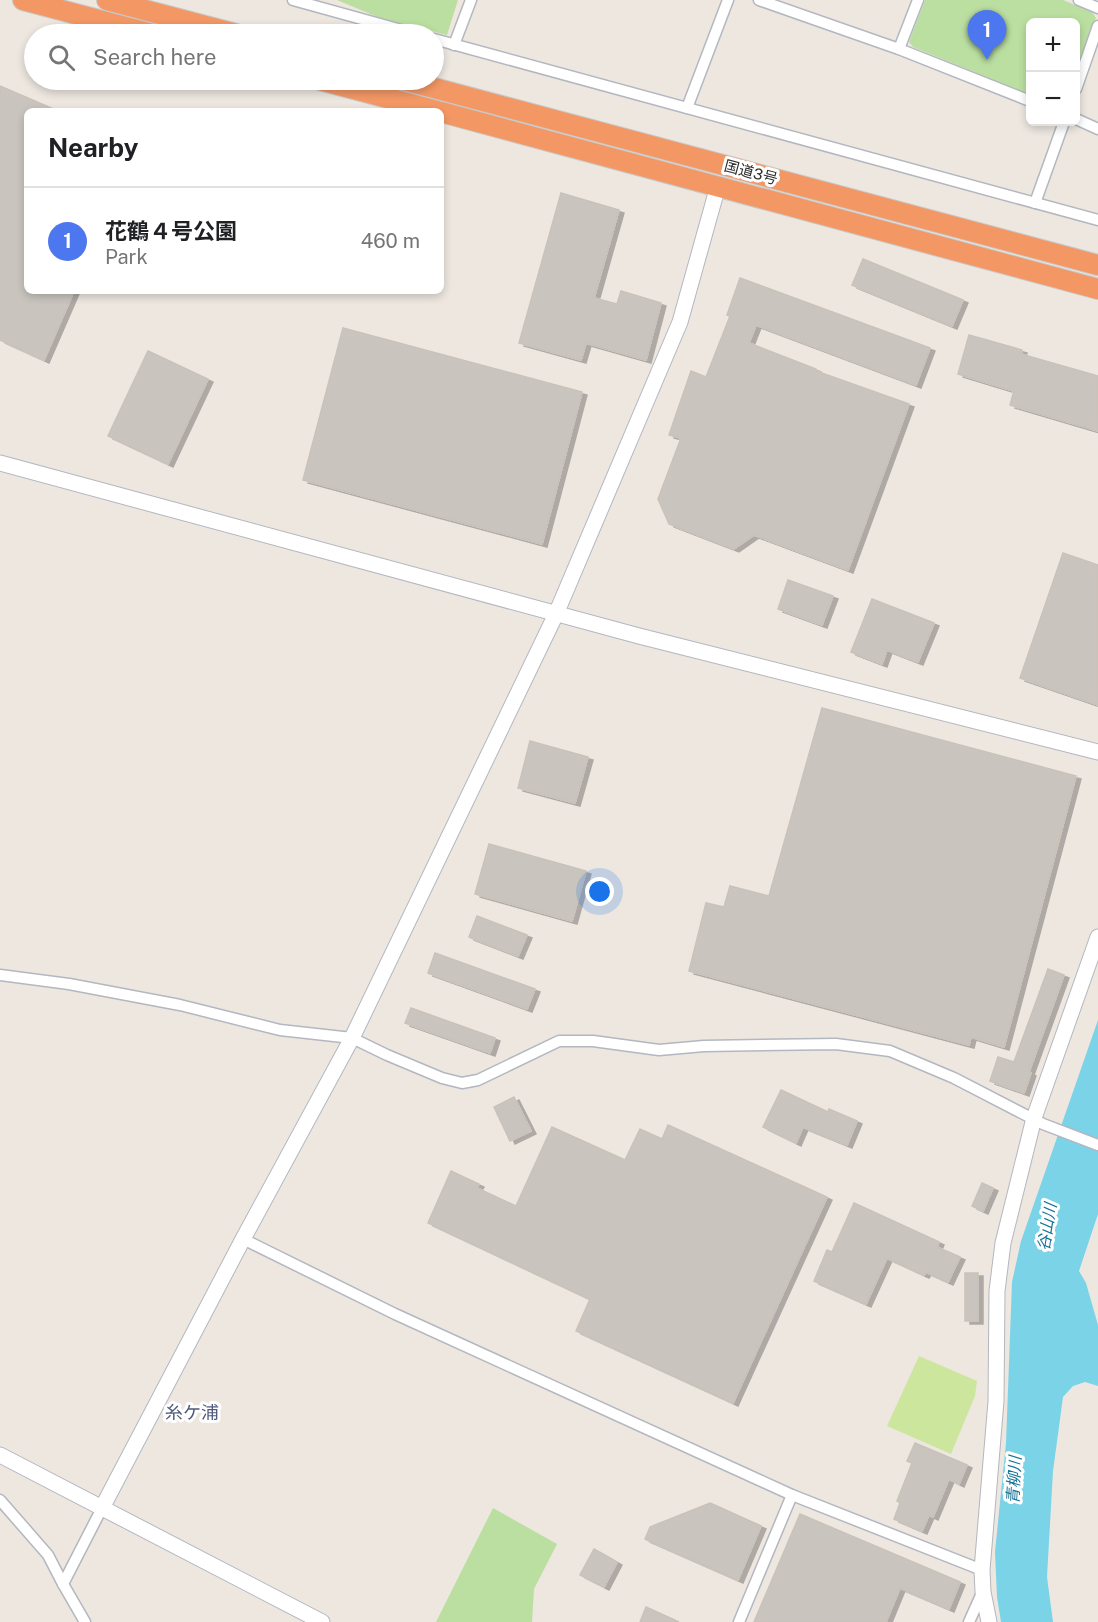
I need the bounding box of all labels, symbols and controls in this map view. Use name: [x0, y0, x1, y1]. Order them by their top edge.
pin: 1: [968, 10, 1006, 60]
map controls: [1026, 18, 1080, 126]
button: +: [1026, 18, 1080, 72]
search box: [24, 24, 444, 90]
icon: search: [45, 41, 78, 74]
text: Search here: [93, 44, 217, 70]
button: −: [1026, 72, 1080, 126]
text: Nearby: [48, 132, 138, 163]
street label: 国道3号: [723, 157, 779, 187]
text: 花鶴４号公園: [105, 218, 237, 244]
text: 1: [63, 229, 72, 253]
text: 460 m: [361, 229, 420, 253]
text: Park: [105, 245, 148, 269]
your location: [585, 877, 614, 906]
water label: 谷山川: [1034, 1200, 1060, 1252]
district label: 糸ケ浦: [165, 1402, 219, 1423]
water label: 青柳川: [1003, 1454, 1025, 1504]

